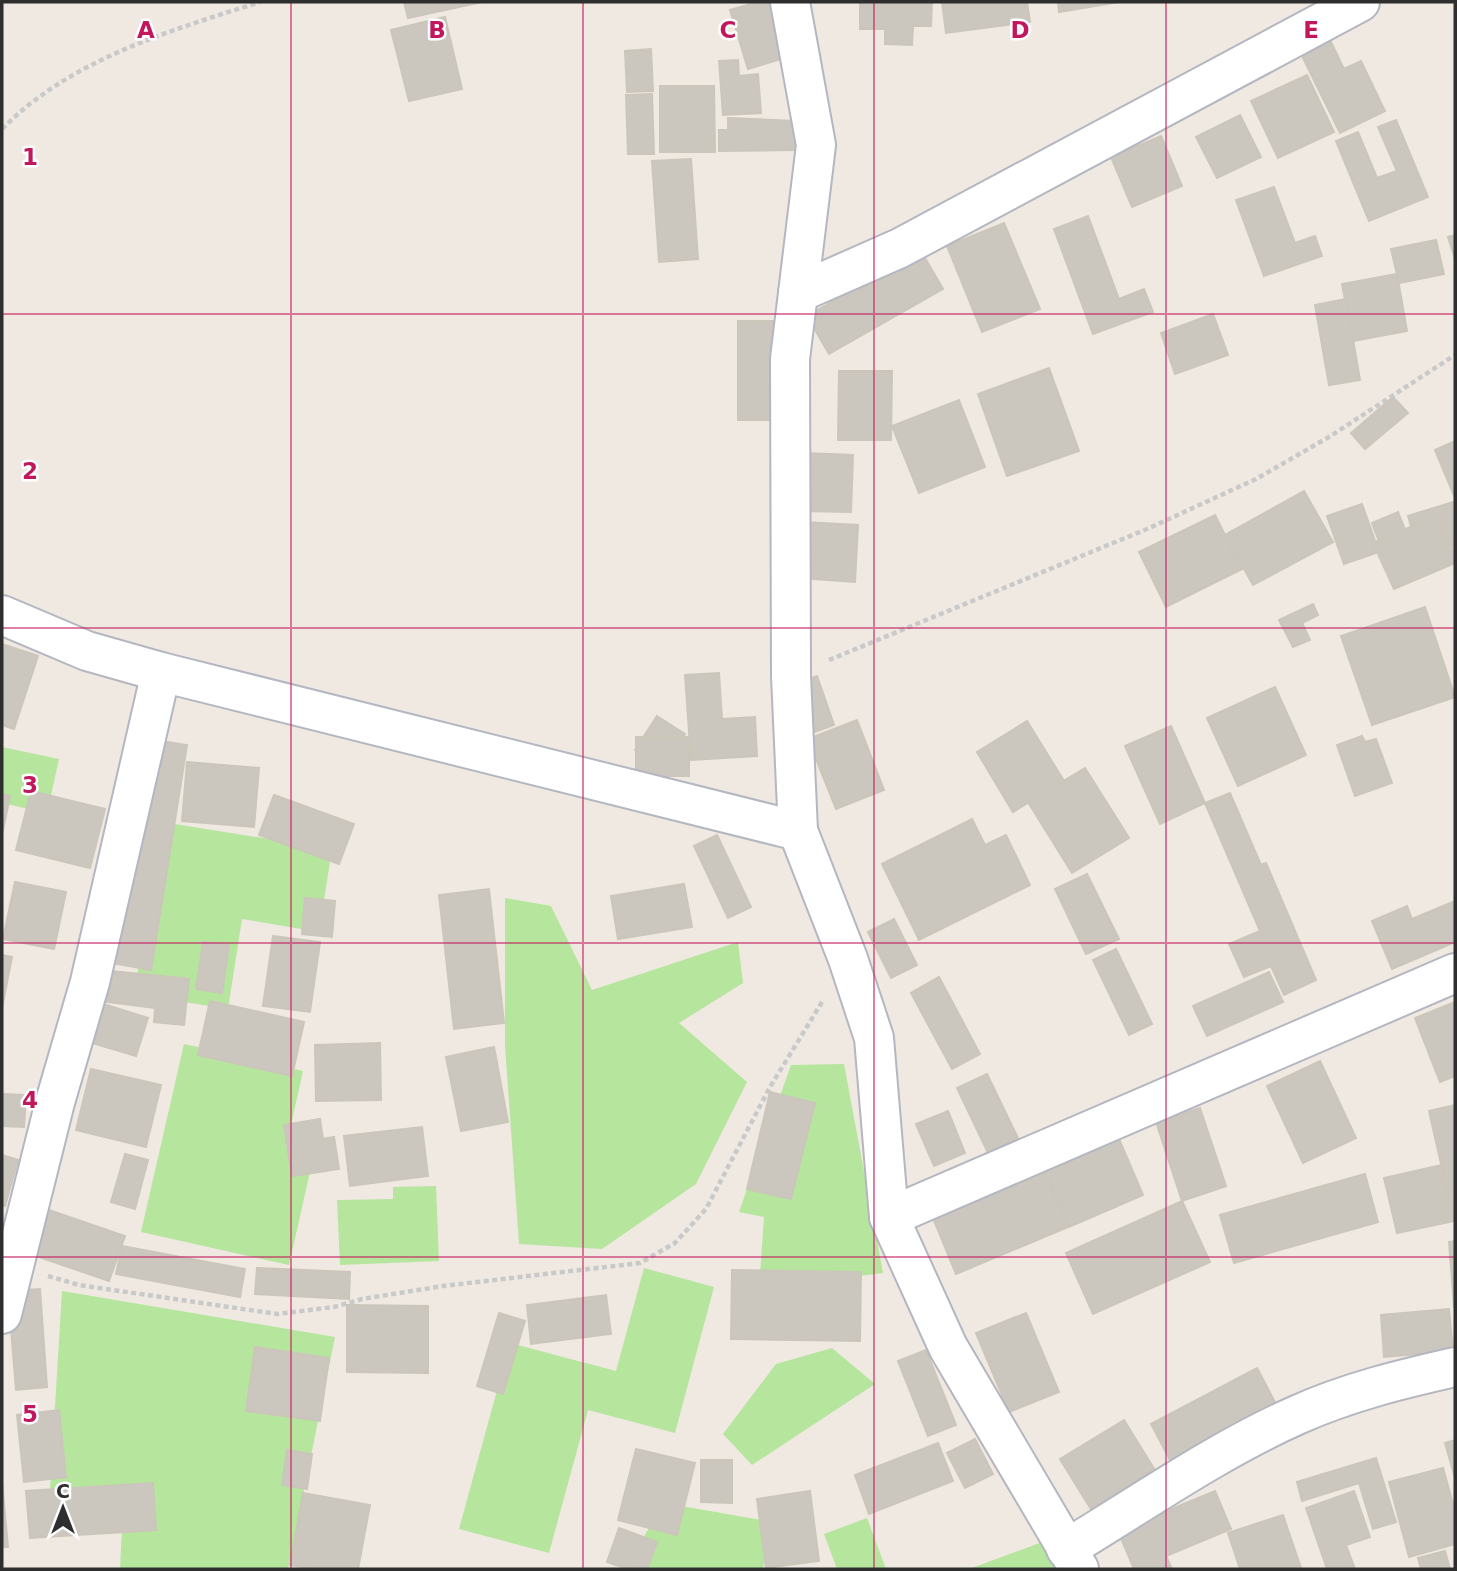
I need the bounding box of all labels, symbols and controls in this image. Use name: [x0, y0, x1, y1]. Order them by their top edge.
text: A: [137, 17, 155, 43]
text: B: [428, 17, 446, 43]
text: C: [720, 17, 736, 43]
text: D: [1010, 17, 1030, 43]
text: E: [1303, 17, 1319, 43]
text: 1: [22, 144, 38, 170]
text: 2: [22, 458, 38, 484]
text: 3: [22, 772, 38, 798]
text: 4: [22, 1087, 38, 1113]
text: 5: [22, 1401, 38, 1427]
north arrow: [28, 1473, 98, 1543]
text: С: [56, 1480, 70, 1502]

